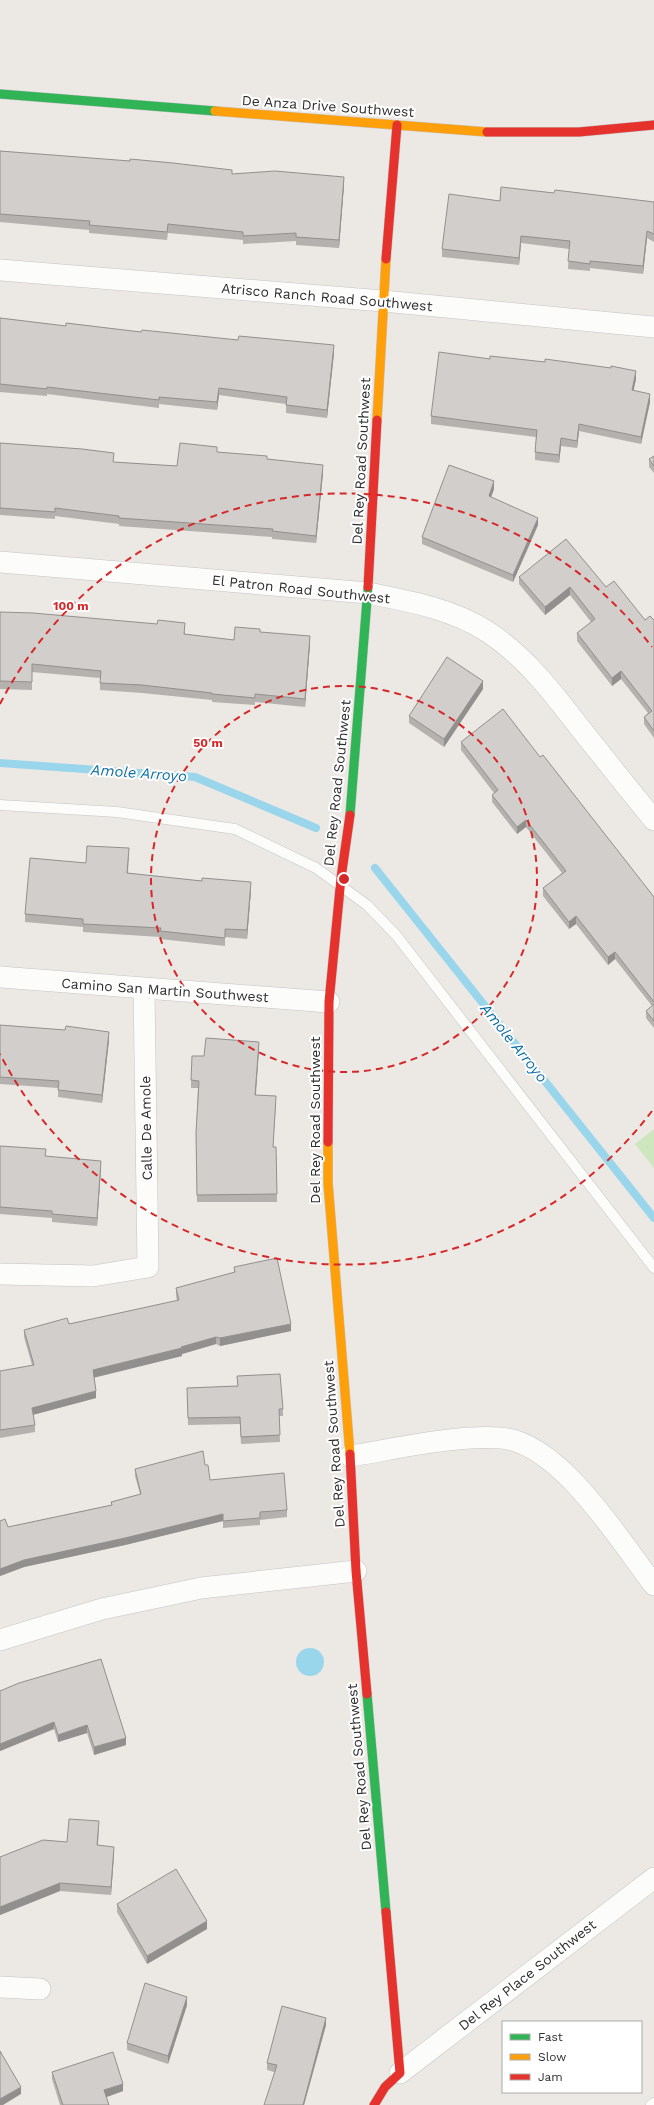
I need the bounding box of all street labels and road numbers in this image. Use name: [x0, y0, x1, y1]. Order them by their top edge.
street label: De Anza Drive Southwest: [241, 92, 415, 120]
street label: Atrisco Ranch Road Southwest: [221, 280, 433, 314]
street label: Del Rey Road Southwest: [349, 377, 373, 545]
street label: El Patron Road Southwest: [211, 572, 391, 606]
street label: Del Rey Road Southwest: [320, 699, 354, 867]
street label: Camino San Martin Southwest: [61, 975, 269, 1005]
street label: Del Rey Road Southwest: [307, 1036, 323, 1204]
street label: Calle De Amole: [137, 1076, 155, 1180]
street label: Del Rey Road Southwest: [320, 1360, 348, 1528]
street label: Del Rey Road Southwest: [344, 1683, 374, 1851]
street label: Del Rey Place Southwest: [455, 1916, 599, 2034]

